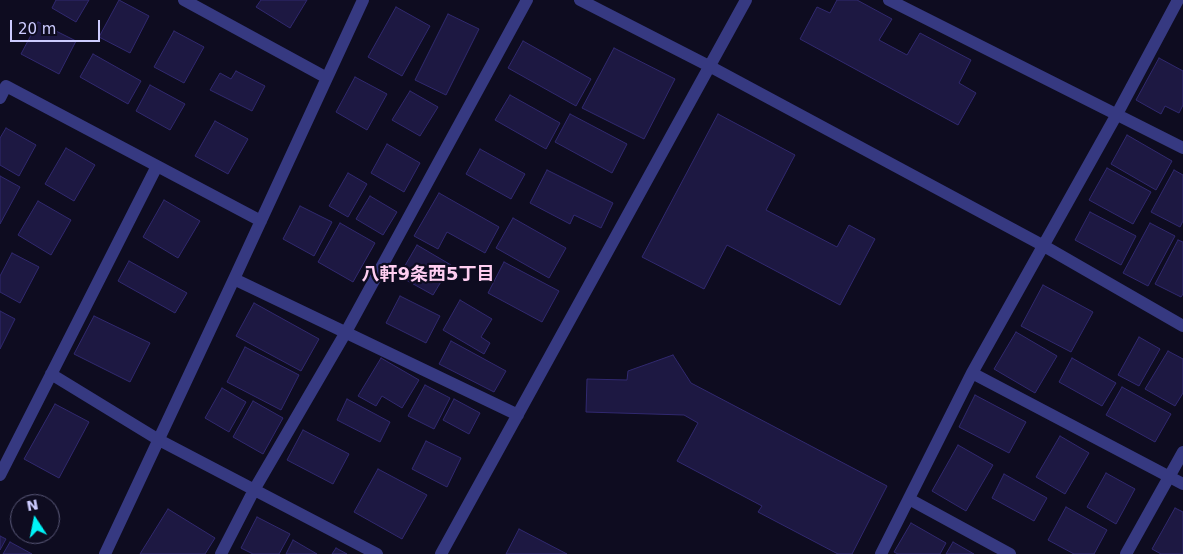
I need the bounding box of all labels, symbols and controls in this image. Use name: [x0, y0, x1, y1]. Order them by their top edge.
scale bar: [12, 10, 102, 42]
text: 20 m: [18, 20, 56, 38]
district label: 八軒9条西5丁目: [361, 264, 495, 286]
north arrow: [10, 494, 60, 544]
text: N: [25, 496, 40, 514]

